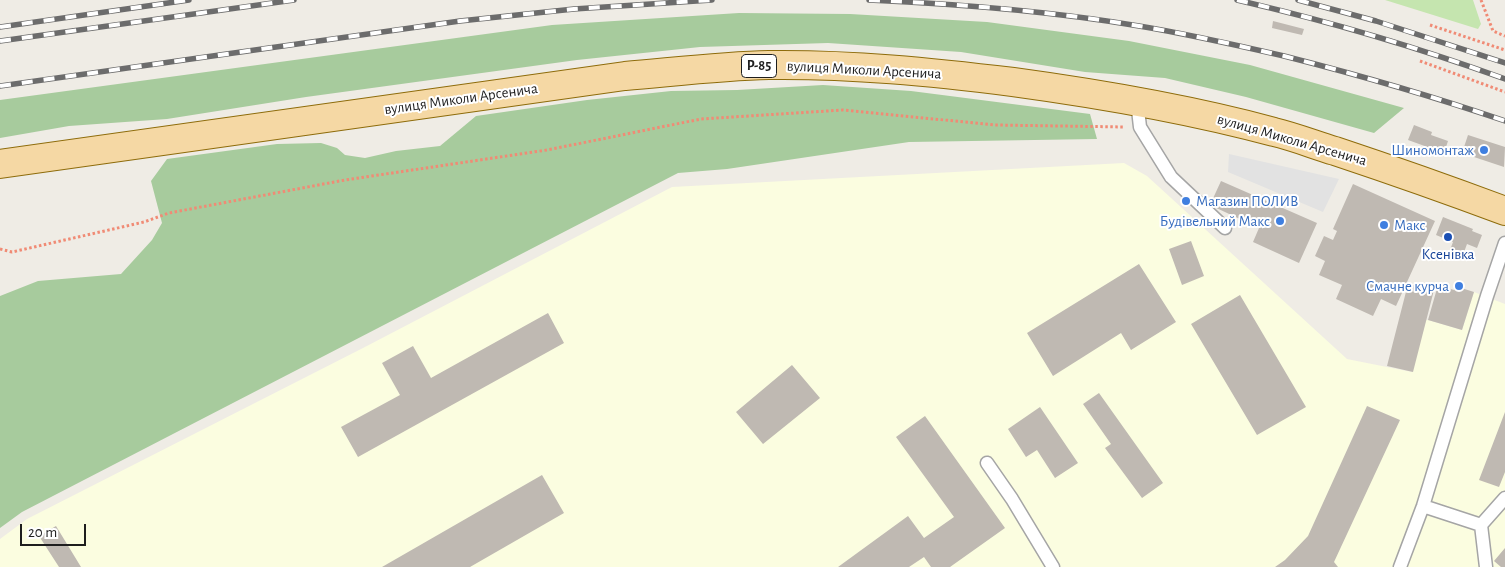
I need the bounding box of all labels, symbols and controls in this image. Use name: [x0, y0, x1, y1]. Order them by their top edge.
road number: Р-85: [742, 54, 776, 78]
street label: вулиця Миколи Арсенича: [786, 57, 942, 83]
street label: вулиця Миколи Арсенича: [383, 79, 539, 119]
street label: вулиця Миколи Арсенича: [1215, 110, 1369, 170]
place label: Шиномонтаж: [1391, 141, 1474, 159]
marker: Шиномонтаж: [1478, 144, 1490, 156]
place label: Магазин ПОЛИВ: [1196, 192, 1299, 210]
marker: Магазин ПОЛИВ: [1180, 195, 1192, 207]
place label: Будівельний Макс: [1160, 212, 1270, 230]
marker: Будівельний Макс: [1274, 215, 1286, 227]
place label: Макс: [1394, 216, 1426, 234]
marker: Макс: [1378, 219, 1390, 231]
marker: Ксенівка: [1442, 231, 1454, 243]
place label: Ксенівка: [1422, 245, 1474, 263]
place label: Смачне курча: [1366, 277, 1449, 295]
marker: Смачне курча: [1453, 280, 1465, 292]
scale bar: [22, 514, 89, 546]
text: 20 m: [28, 525, 57, 540]

